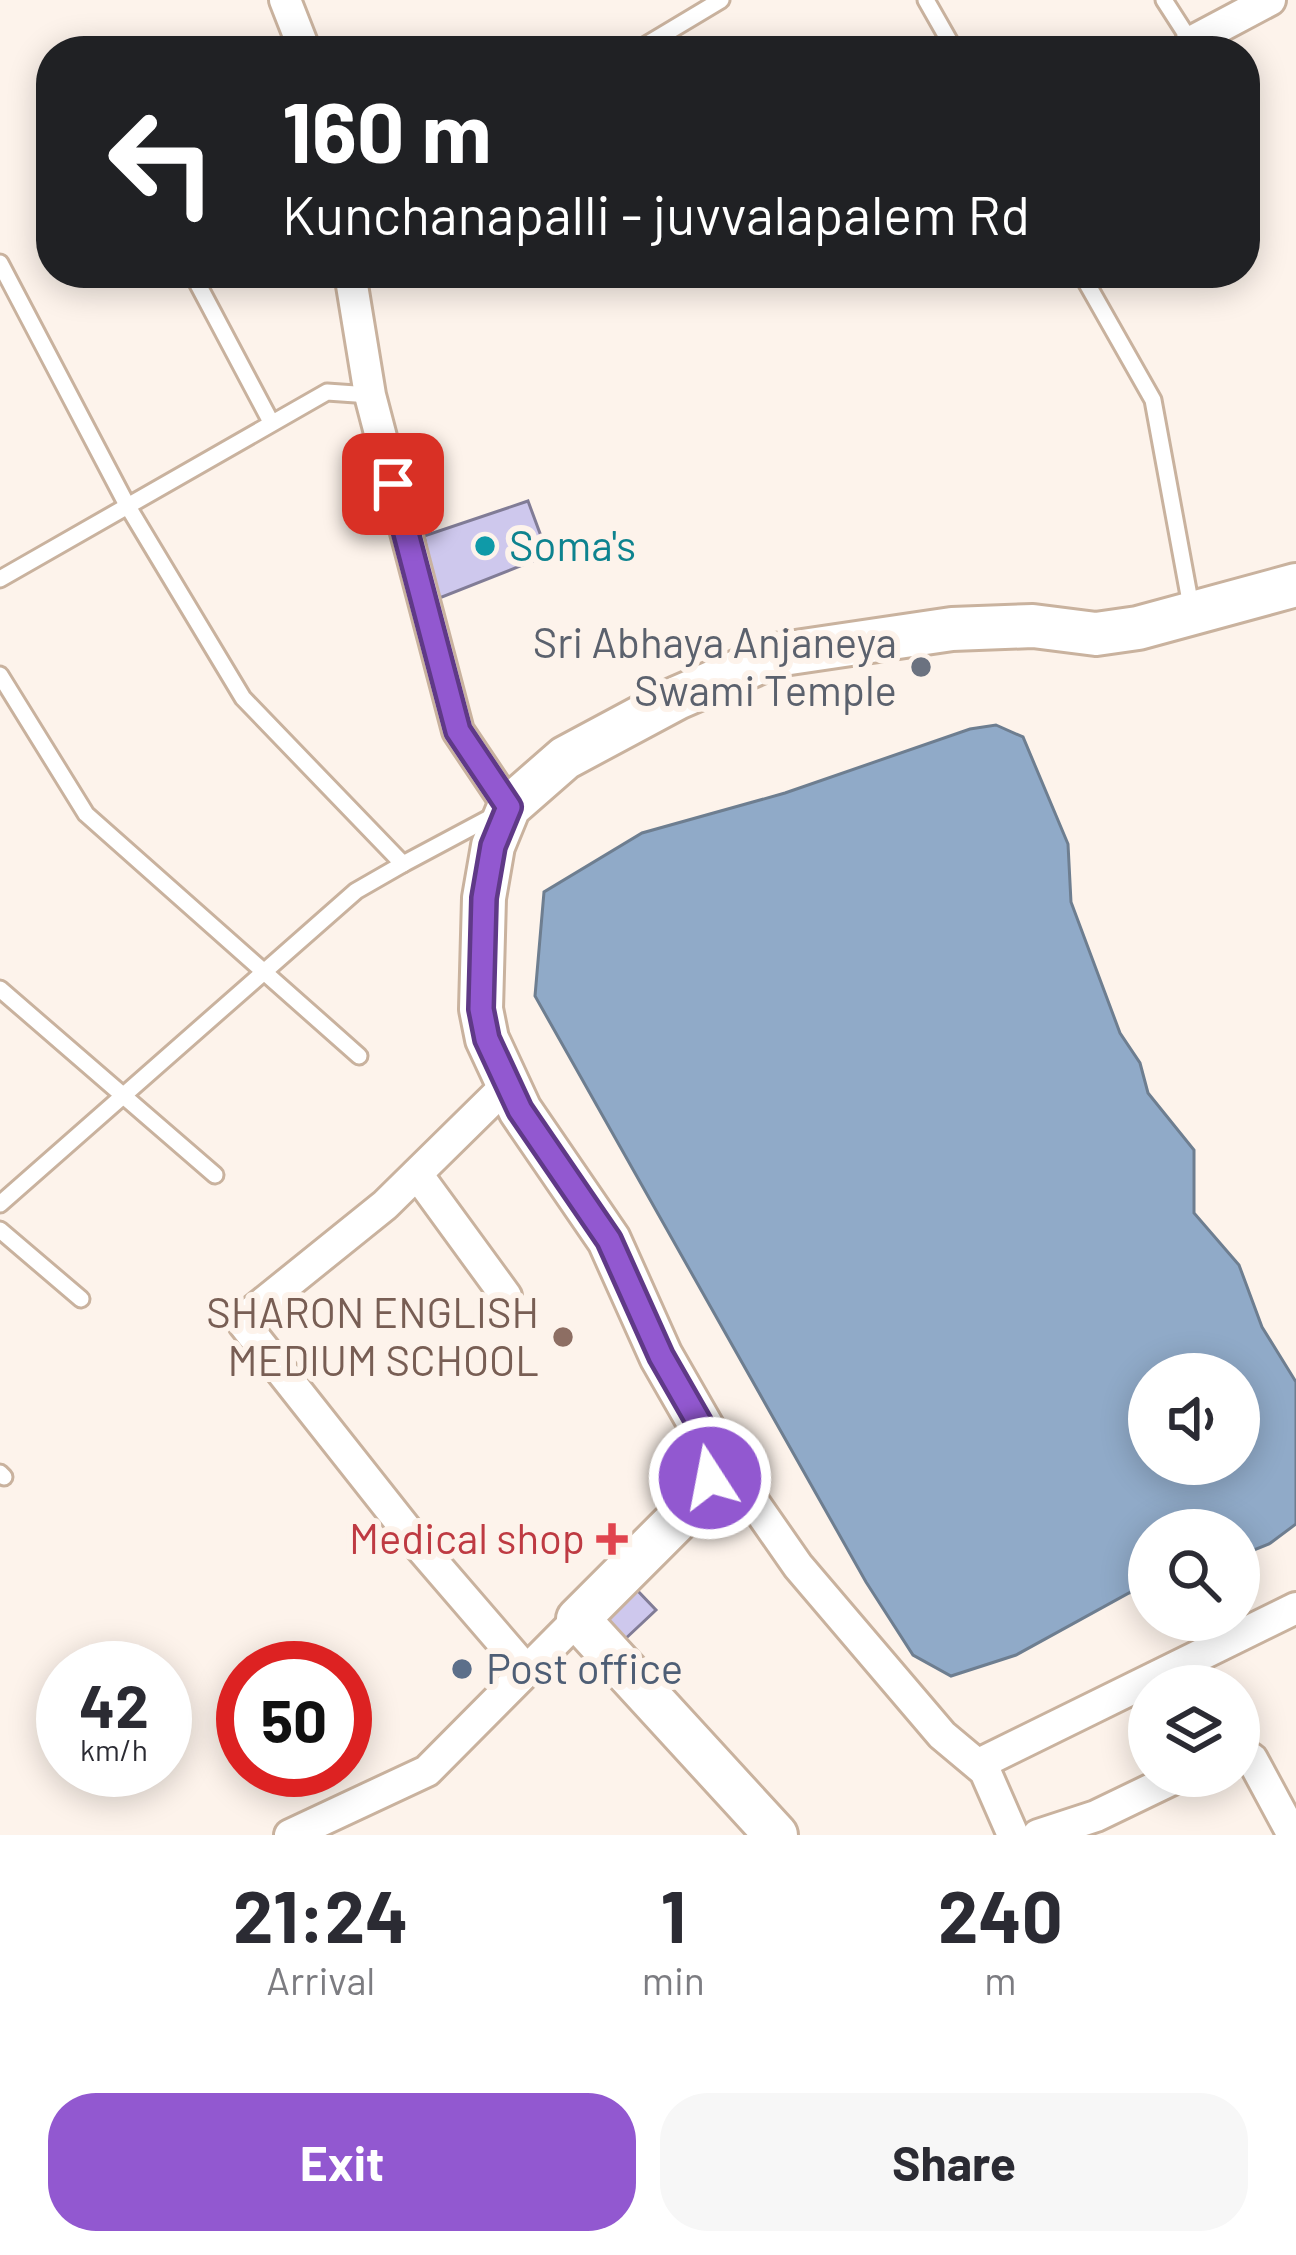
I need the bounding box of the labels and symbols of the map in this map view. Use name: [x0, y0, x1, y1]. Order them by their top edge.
pin: [342, 433, 444, 535]
place label: Soma's: [509, 519, 636, 569]
marker: Soma's: [472, 533, 498, 559]
place label: Sri Abhaya Anjaneya Swami Temple: [533, 616, 897, 715]
marker: Sri Abhaya Anjaneya Swami Temple: [908, 654, 934, 680]
place label: SHARON ENGLISH MEDIUM SCHOOL: [206, 1286, 539, 1384]
marker: SHARON ENGLISH MEDIUM SCHOOL: [550, 1324, 576, 1350]
position arrow: [647, 1415, 773, 1541]
place label: Medical shop: [349, 1512, 585, 1563]
marker: Medical shop: [596, 1523, 628, 1555]
speed limit sign: 50: [216, 1641, 372, 1797]
place label: Post office: [486, 1642, 683, 1692]
marker: Post office: [449, 1656, 475, 1682]

